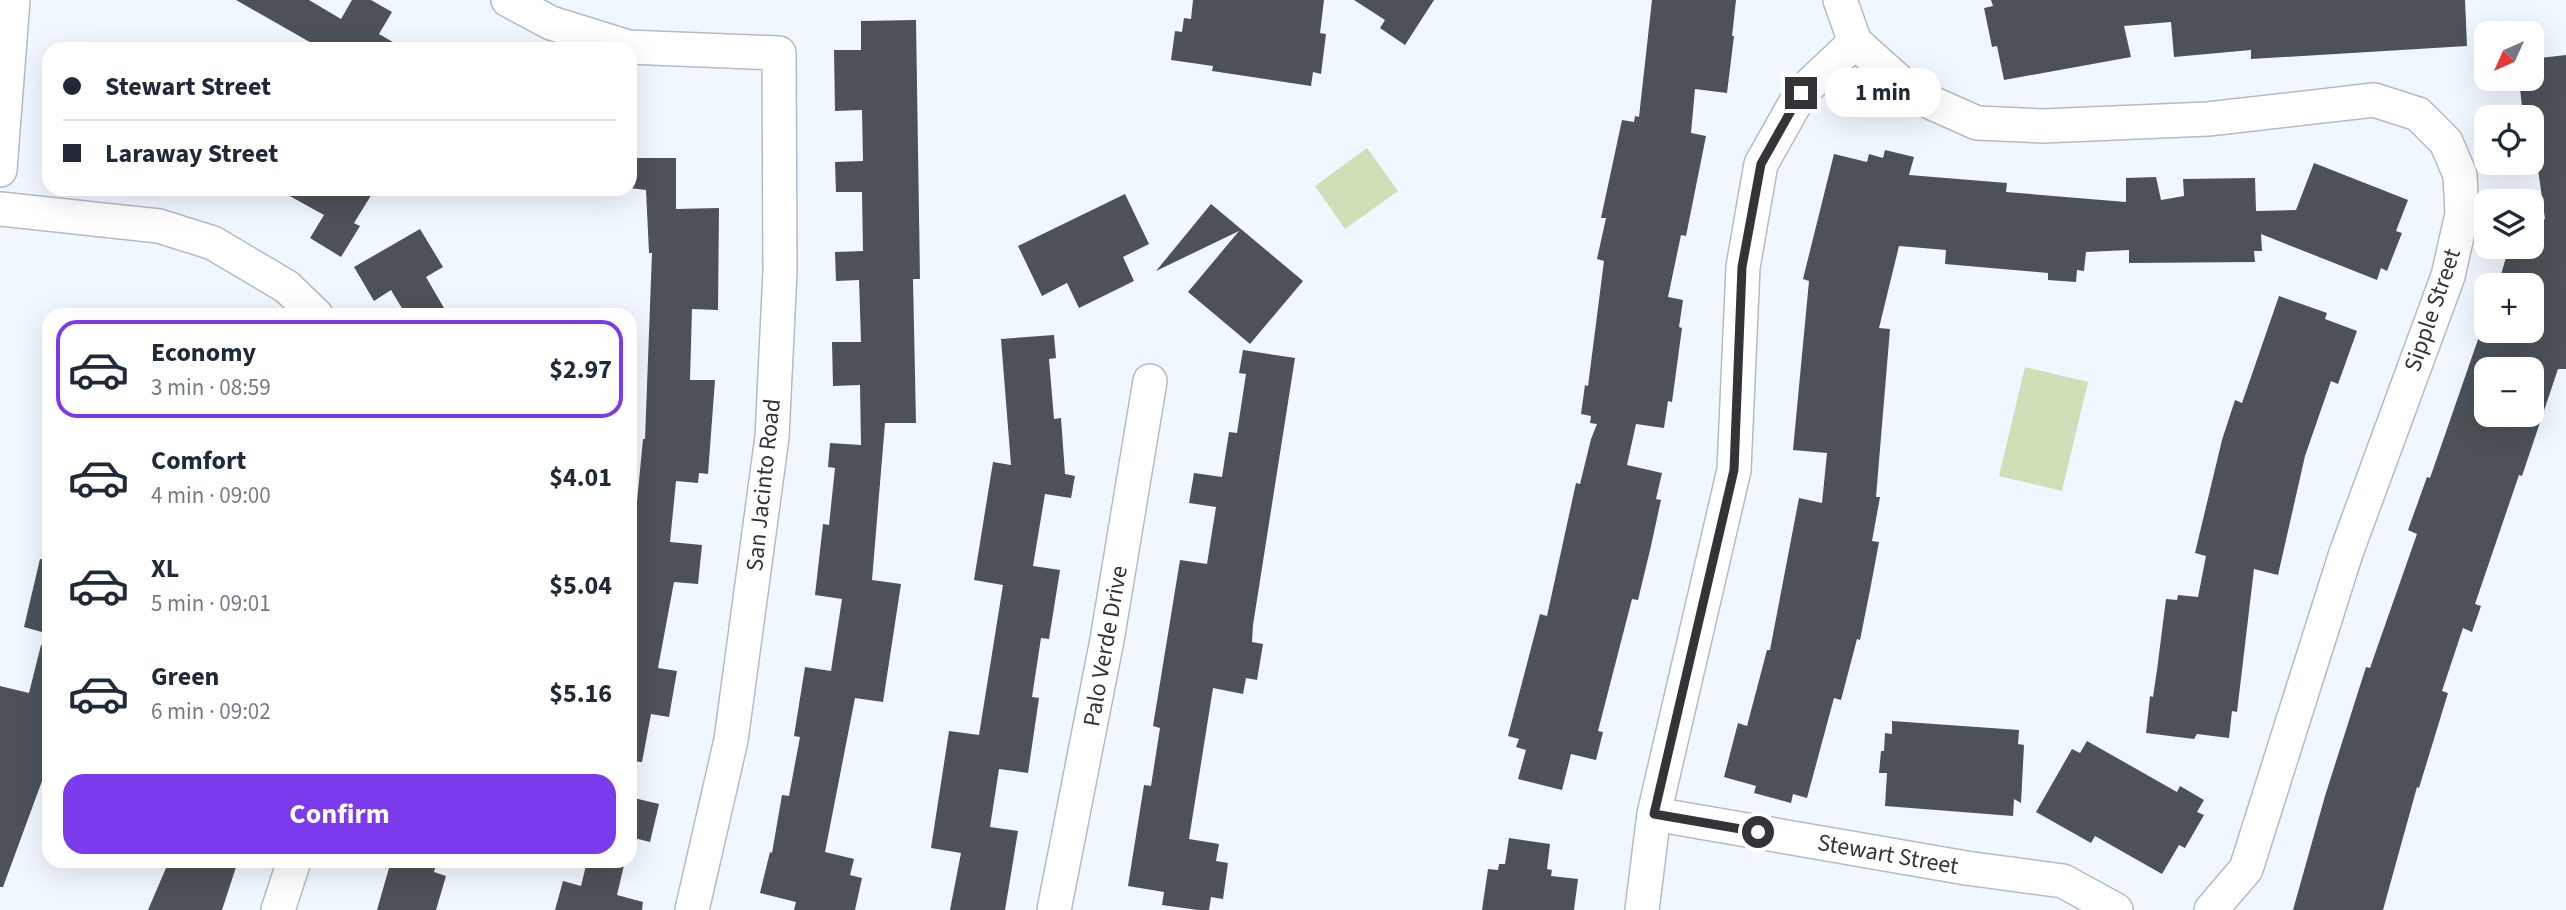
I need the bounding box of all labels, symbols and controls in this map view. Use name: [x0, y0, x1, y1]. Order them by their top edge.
north arrow: [2474, 21, 2544, 91]
map controls: [2474, 21, 2544, 427]
text: Stewart Street: [105, 68, 271, 105]
callout: 1 min: [1826, 68, 1941, 118]
text: 1 min: [1855, 76, 1911, 109]
route end: [1785, 77, 1817, 109]
button: locate: [2474, 105, 2544, 175]
text: Laraway Street: [105, 135, 278, 172]
button: layers: [2474, 189, 2544, 259]
street label: Sipple Street: [2395, 244, 2470, 377]
button: +: [2474, 273, 2544, 343]
text: Economy: [151, 334, 256, 371]
icon: car: [67, 338, 130, 401]
text: $2.97: [549, 351, 612, 388]
button: −: [2474, 357, 2544, 427]
text: 3 min · 08:59: [151, 371, 271, 404]
street label: San Jacinto Road: [737, 397, 790, 573]
text: Comfort: [151, 442, 246, 479]
icon: car: [67, 446, 130, 509]
text: $4.01: [549, 459, 612, 496]
text: 4 min · 09:00: [151, 479, 271, 512]
text: XL: [151, 550, 179, 587]
icon: car: [67, 554, 130, 617]
street label: Palo Verde Drive: [1074, 563, 1137, 729]
text: $5.04: [549, 567, 612, 604]
text: 5 min · 09:01: [151, 587, 271, 620]
text: Green: [151, 658, 219, 695]
icon: car: [67, 662, 130, 725]
text: $5.16: [549, 675, 612, 712]
text: 6 min · 09:02: [151, 695, 271, 728]
button: Confirm: [63, 774, 616, 854]
route start: [1742, 816, 1774, 848]
street label: Stewart Street: [1815, 825, 1961, 884]

